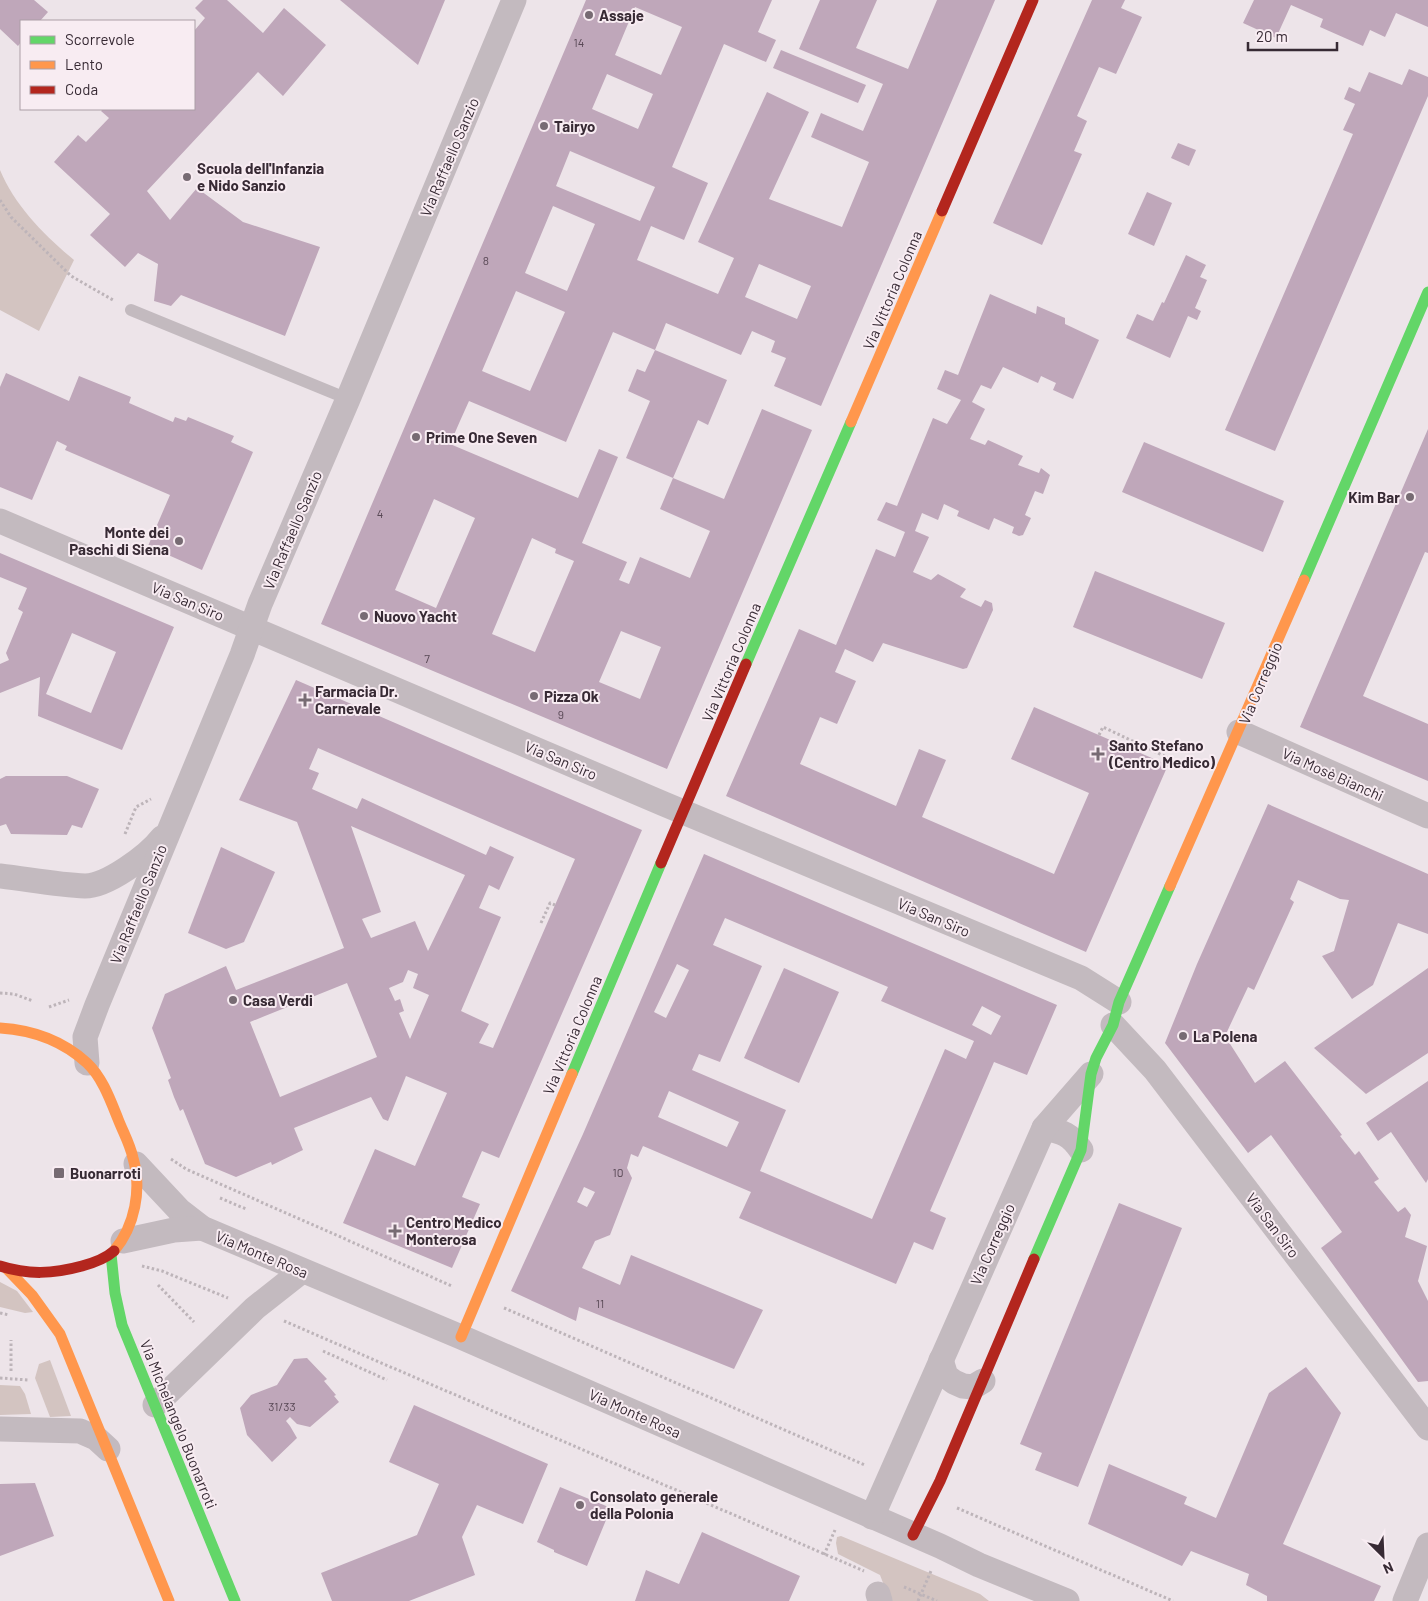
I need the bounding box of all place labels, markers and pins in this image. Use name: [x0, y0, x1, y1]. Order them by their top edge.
place label: Assaje: [599, 6, 644, 24]
marker: Assaje: [583, 9, 595, 21]
place label: Tairyo: [554, 117, 595, 135]
marker: Tairyo: [538, 120, 550, 132]
place label: Scuola dell'Infanzia e Nido Sanzio: [197, 159, 324, 194]
marker: Scuola dell'Infanzia e Nido Sanzio: [181, 171, 193, 183]
place label: Prime One Seven: [426, 428, 537, 446]
marker: Prime One Seven: [410, 431, 422, 443]
place label: Kim Bar: [1348, 488, 1400, 506]
marker: Kim Bar: [1404, 491, 1416, 503]
place label: Monte dei Paschi di Siena: [69, 523, 169, 558]
marker: Monte dei Paschi di Siena: [173, 535, 185, 547]
place label: Nuovo Yacht: [374, 607, 457, 625]
marker: Nuovo Yacht: [358, 610, 370, 622]
place label: Farmacia Dr. Carnevale: [315, 682, 398, 717]
place label: Pizza Ok: [544, 687, 599, 705]
marker: Pizza Ok: [528, 690, 540, 702]
marker: Farmacia Dr. Carnevale: [299, 694, 311, 706]
place label: Santo Stefano (Centro Medico): [1108, 736, 1216, 771]
marker: Santo Stefano (Centro Medico): [1091, 747, 1105, 761]
place label: Casa Verdi: [243, 991, 313, 1009]
marker: Casa Verdi: [227, 994, 239, 1006]
place label: La Polena: [1193, 1027, 1257, 1045]
marker: La Polena: [1177, 1030, 1189, 1042]
place label: Buonarroti: [70, 1164, 141, 1182]
marker: Buonarroti: [52, 1166, 66, 1180]
place label: Centro Medico Monterosa: [406, 1213, 502, 1248]
marker: Centro Medico Monterosa: [388, 1224, 402, 1238]
place label: Consolato generale della Polonia: [590, 1487, 718, 1522]
marker: Consolato generale della Polonia: [574, 1499, 586, 1511]

